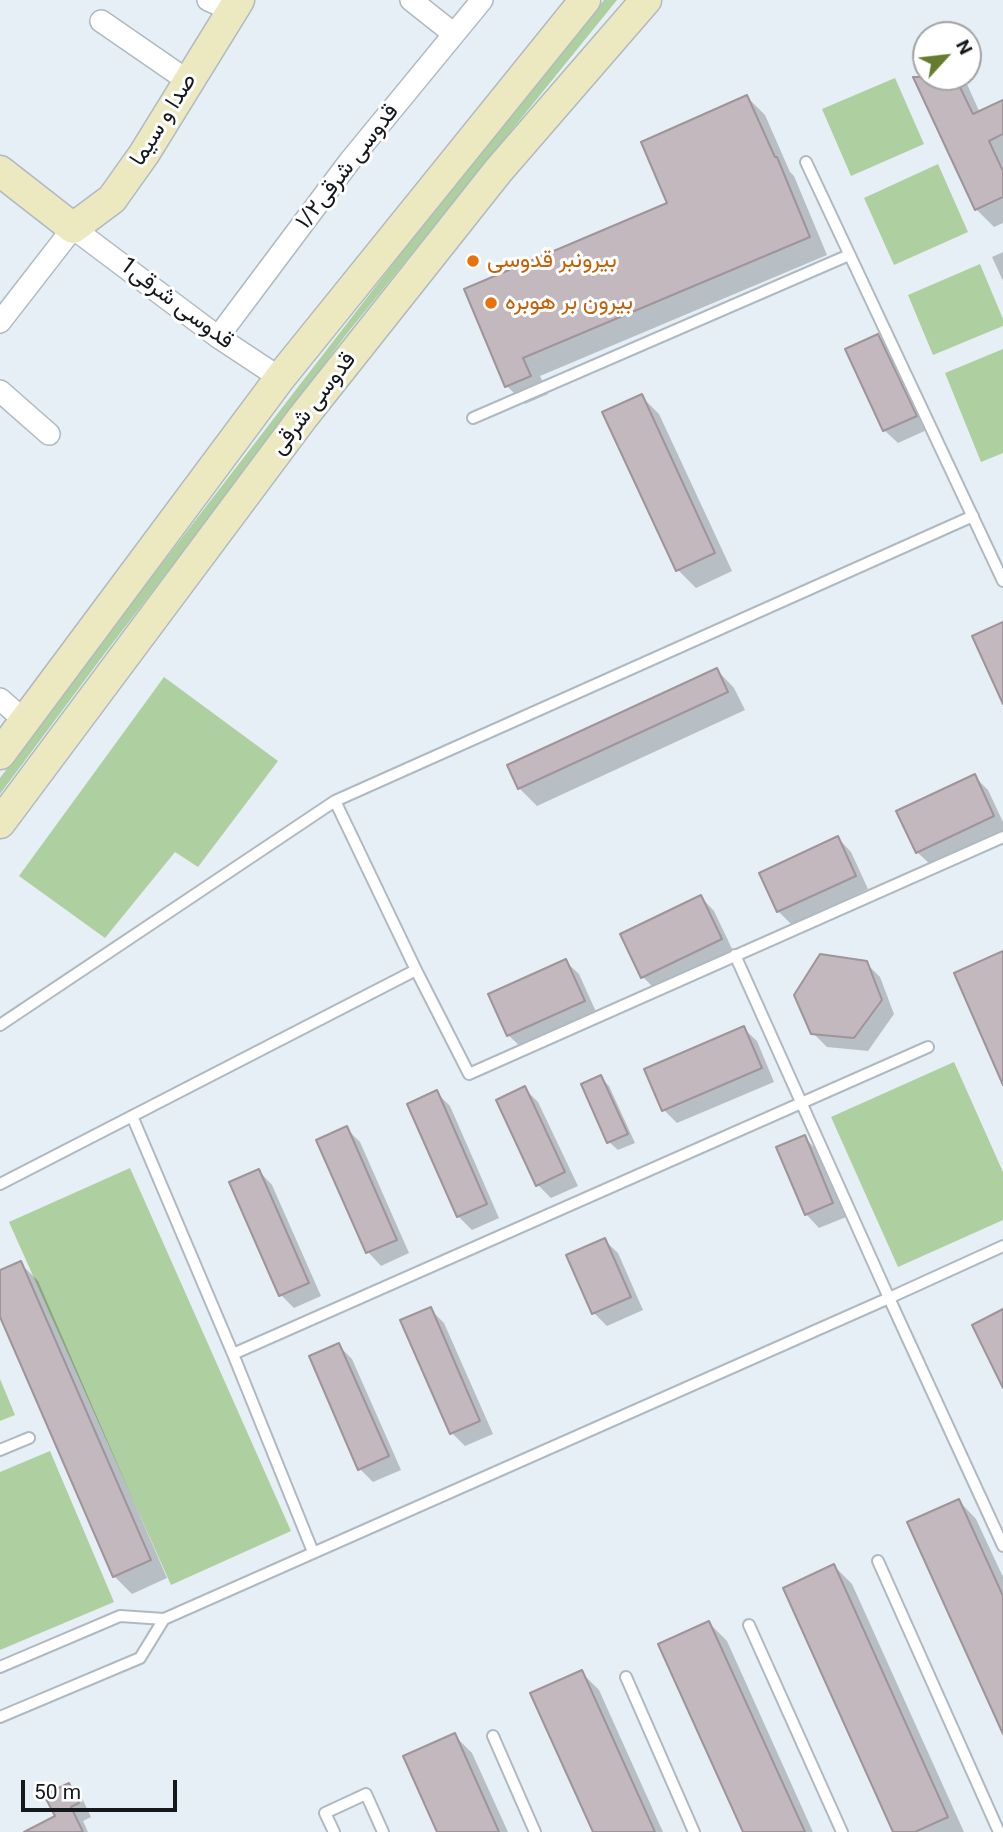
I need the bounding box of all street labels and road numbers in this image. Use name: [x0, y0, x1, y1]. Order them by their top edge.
street label: صدا و سیما: [125, 69, 203, 171]
street label: قدوسی شرقی۱/۲: [291, 99, 405, 235]
street label: 1قدوسی شرقی: [114, 252, 238, 356]
street label: قدوسی شرقی: [265, 347, 363, 461]

